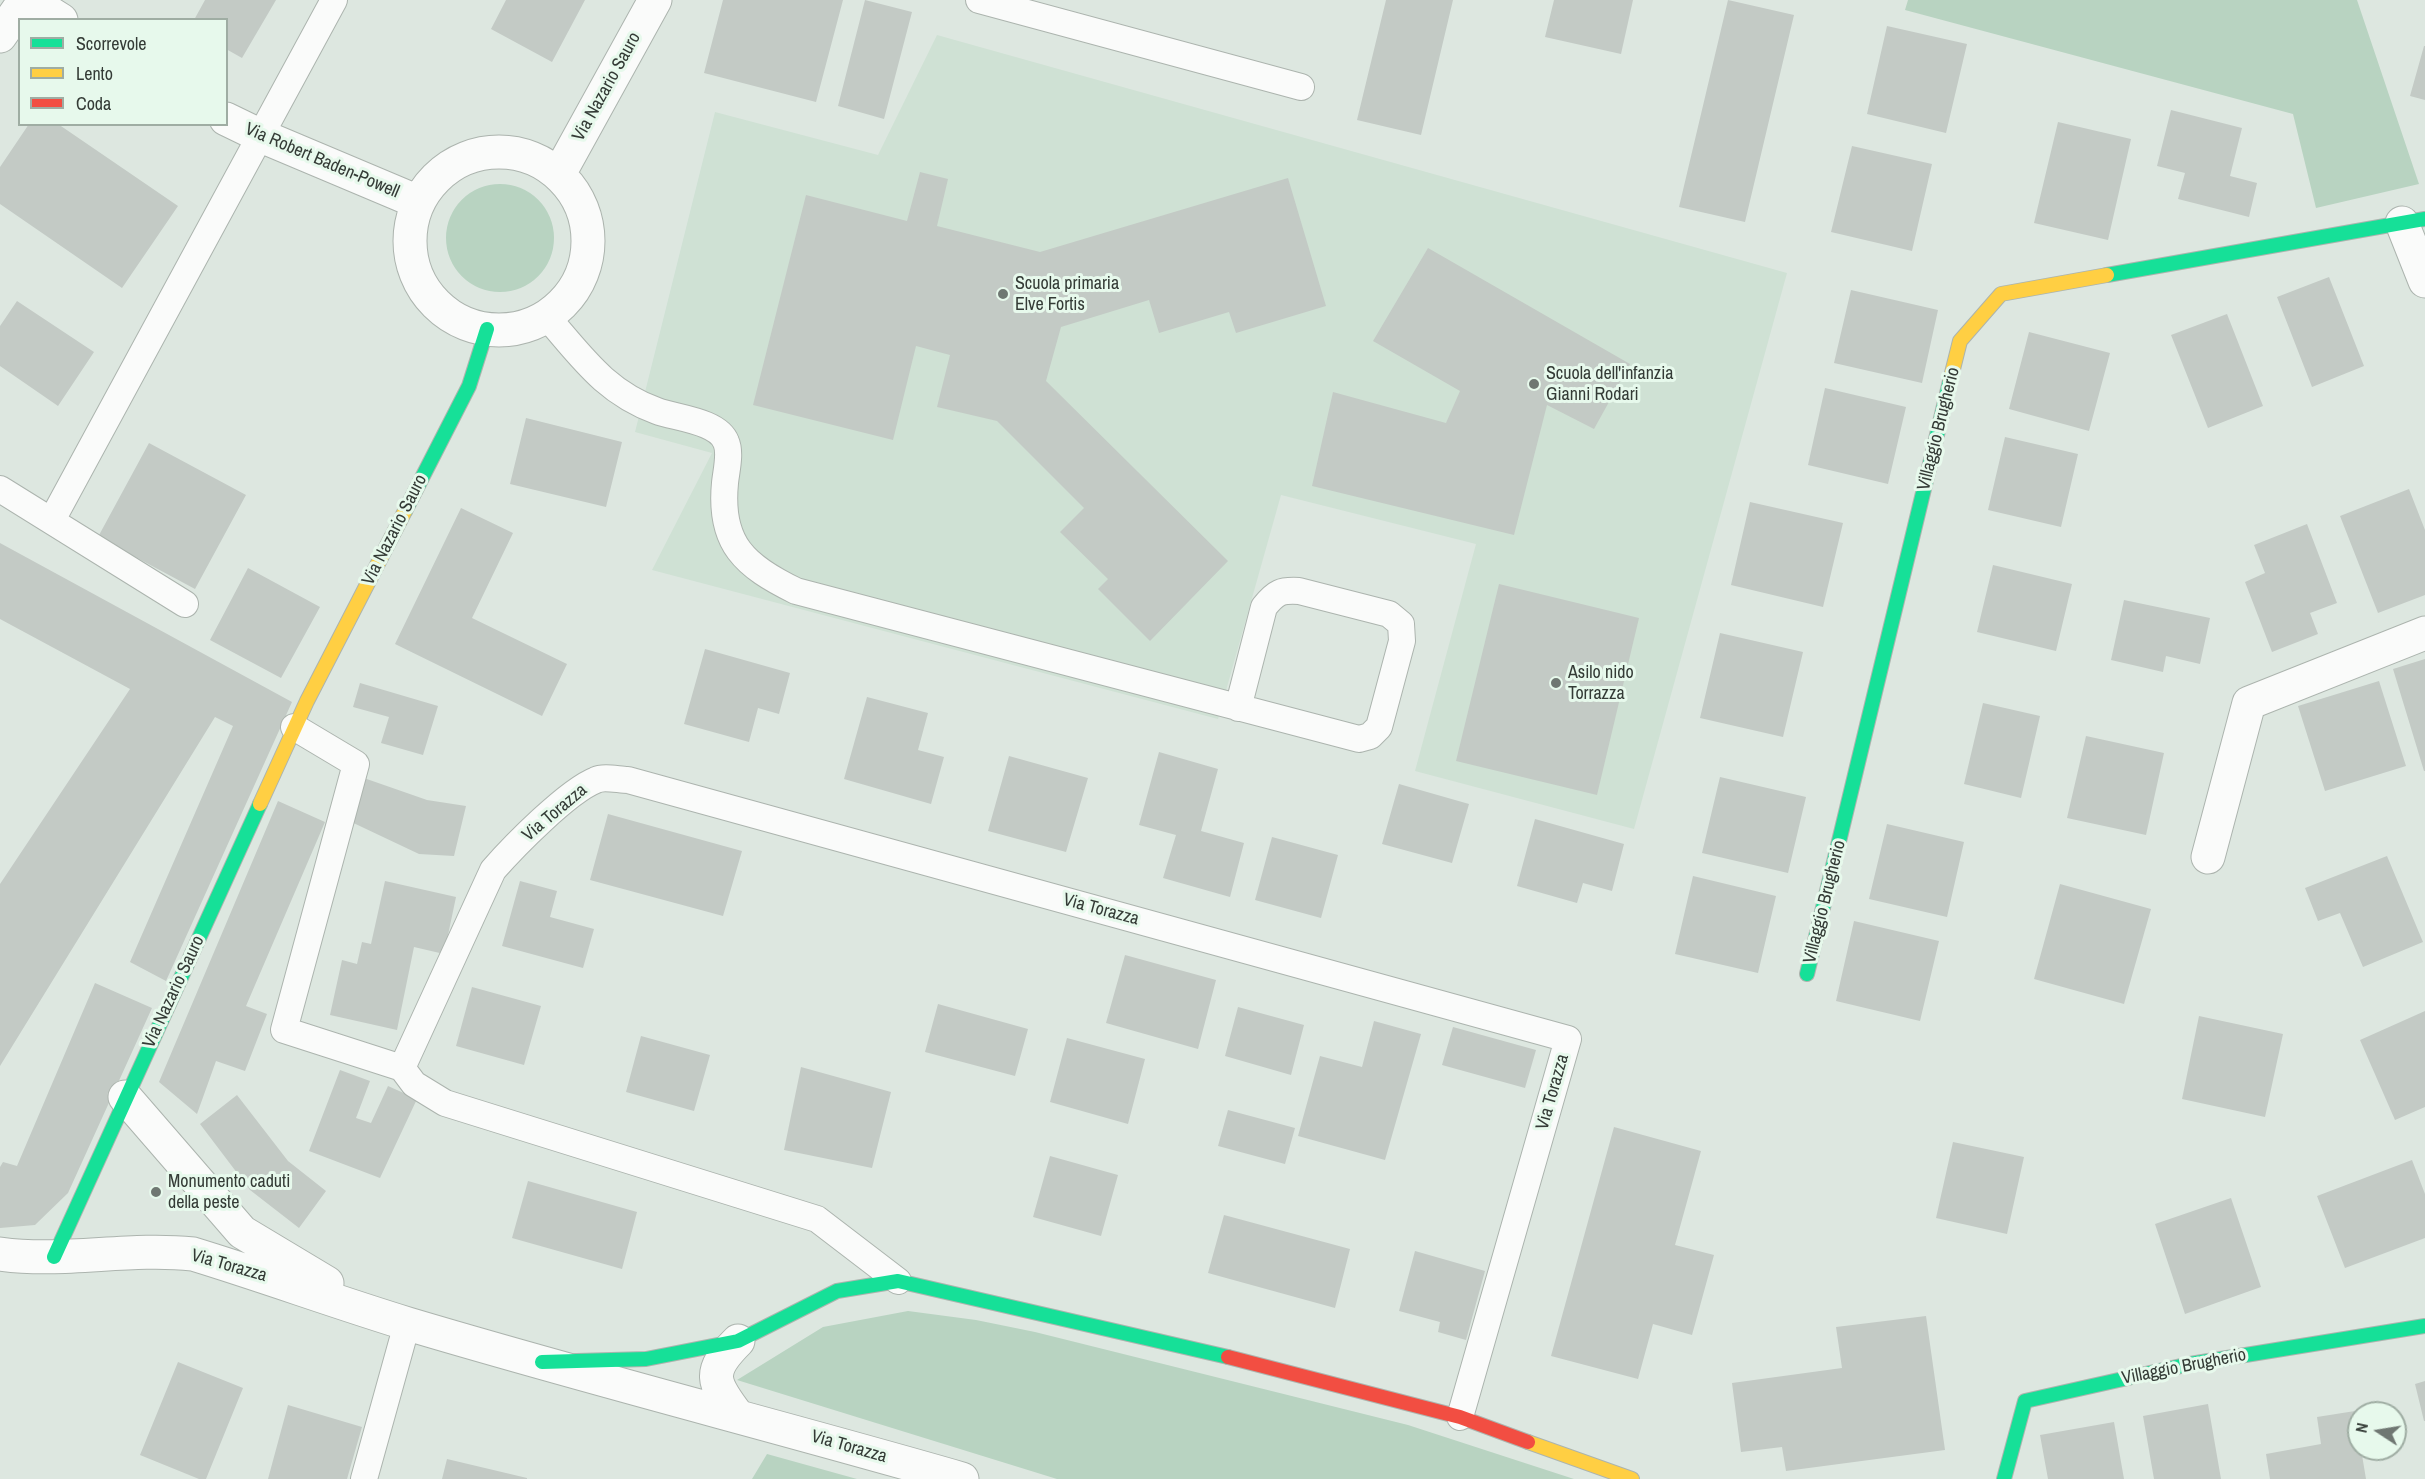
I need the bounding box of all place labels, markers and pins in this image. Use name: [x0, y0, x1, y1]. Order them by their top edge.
place label: Scuola primaria Elve Fortis: [1015, 273, 1119, 316]
marker: Scuola primaria Elve Fortis: [996, 287, 1010, 301]
place label: Scuola dell'infanzia Gianni Rodari: [1546, 363, 1674, 406]
marker: Scuola dell'infanzia Gianni Rodari: [1527, 377, 1541, 391]
place label: Asilo nido Torrazza: [1568, 662, 1634, 704]
marker: Asilo nido Torrazza: [1549, 676, 1563, 690]
place label: Monumento caduti della peste: [168, 1171, 290, 1214]
marker: Monumento caduti della peste: [149, 1185, 163, 1199]

